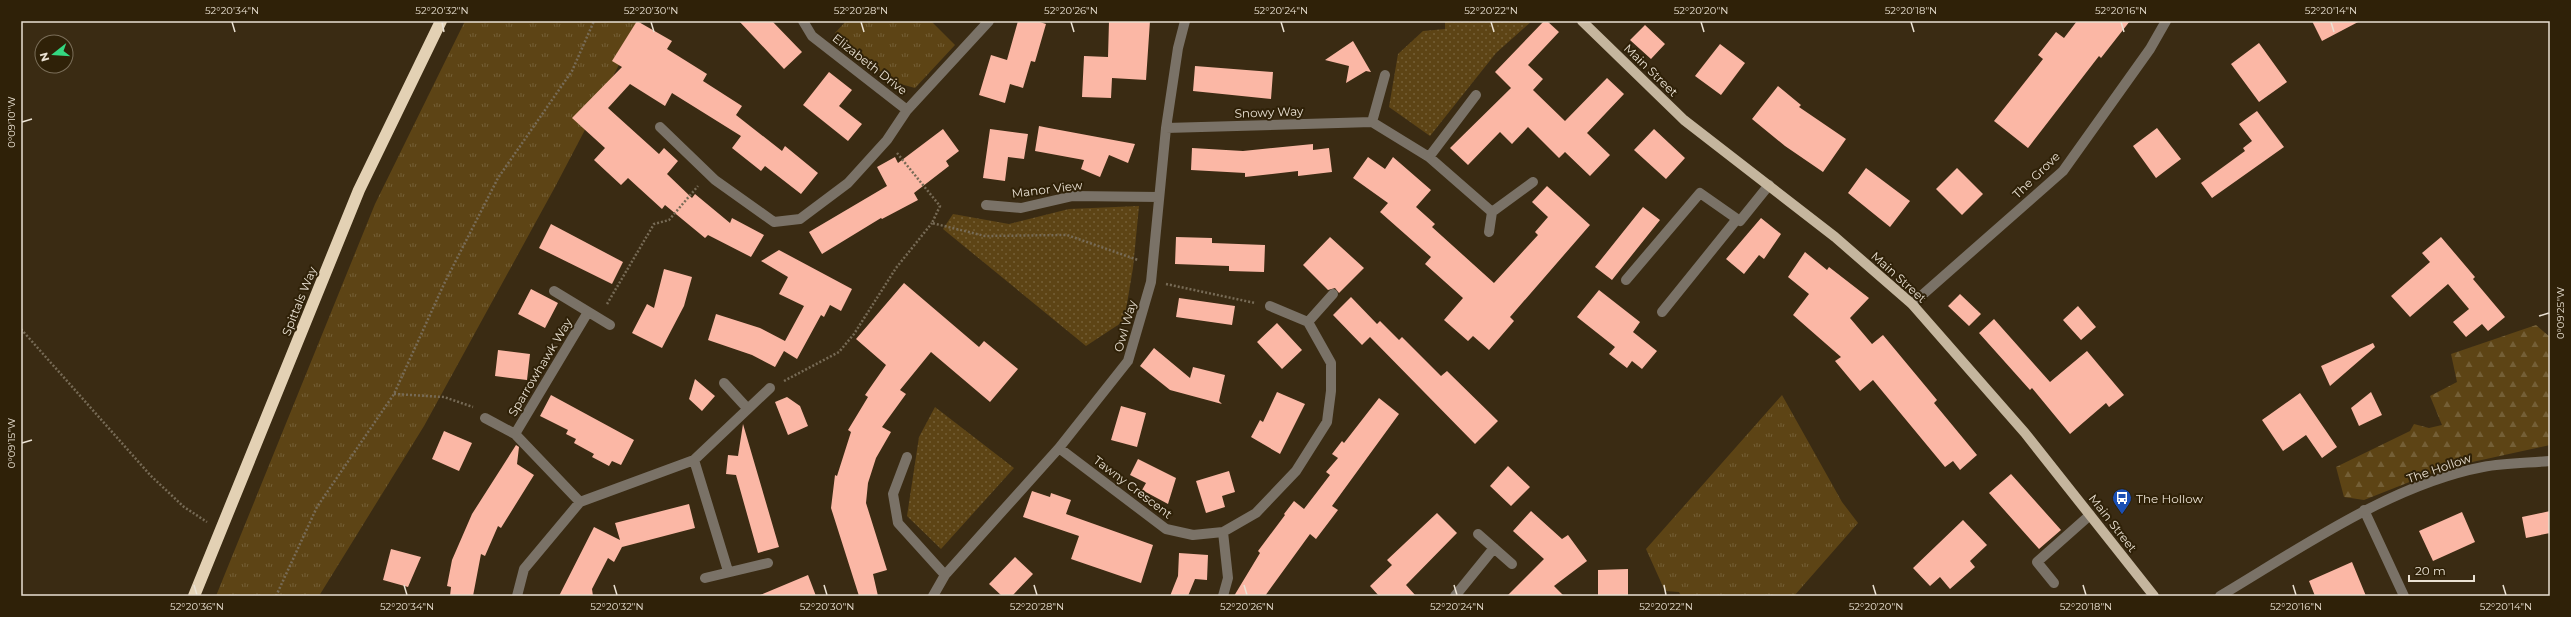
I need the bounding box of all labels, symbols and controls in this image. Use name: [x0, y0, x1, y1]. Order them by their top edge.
text: 52°20'34"N: [205, 4, 259, 17]
text: 52°20'32"N: [415, 4, 469, 17]
text: 52°20'30"N: [624, 4, 678, 17]
text: 52°20'28"N: [834, 4, 888, 17]
text: 52°20'26"N: [1044, 4, 1098, 17]
text: 52°20'24"N: [1254, 4, 1308, 17]
text: 52°20'22"N: [1464, 4, 1518, 17]
text: 52°20'20"N: [1674, 4, 1728, 17]
text: 52°20'18"N: [1885, 4, 1937, 17]
text: 52°20'16"N: [2095, 4, 2147, 17]
text: 52°20'14"N: [2305, 4, 2357, 17]
street label: Elizabeth Drive: [830, 30, 910, 98]
north arrow: [34, 34, 74, 74]
street label: Main Street: [1621, 41, 1681, 100]
text: N: [36, 51, 52, 63]
text: 0°09'10"W: [5, 96, 18, 148]
street label: Snowy Way: [1234, 103, 1304, 121]
street label: The Grove: [2009, 149, 2063, 201]
street label: Manor View: [1011, 177, 1084, 201]
street label: Main Street: [1868, 248, 1930, 306]
street label: Spittals Way: [278, 264, 320, 338]
text: 0°09'25"W: [2554, 287, 2567, 339]
street label: Owl Way: [1110, 298, 1140, 354]
street label: Sparrowhawk Way: [505, 315, 575, 419]
text: 0°09'15"W: [5, 418, 18, 468]
street label: The Hollow: [2405, 450, 2474, 486]
street label: Tawny Crescent: [1091, 453, 1175, 522]
bus stop icon: The Hollow: [2111, 487, 2133, 515]
street label: Main Street: [2086, 491, 2140, 555]
place label: The Hollow: [2136, 491, 2203, 506]
scale bar: [2409, 557, 2474, 583]
text: 20 m: [2415, 563, 2446, 578]
text: 52°20'36"N: [170, 600, 224, 613]
text: 52°20'34"N: [380, 600, 434, 613]
text: 52°20'32"N: [590, 600, 644, 613]
text: 52°20'30"N: [800, 600, 854, 613]
text: 52°20'28"N: [1010, 600, 1064, 613]
text: 52°20'26"N: [1220, 600, 1274, 613]
text: 52°20'24"N: [1430, 600, 1484, 613]
text: 52°20'22"N: [1639, 600, 1693, 613]
text: 52°20'20"N: [1849, 600, 1903, 613]
text: 52°20'18"N: [2060, 600, 2112, 613]
text: 52°20'16"N: [2270, 600, 2322, 613]
text: 52°20'14"N: [2480, 600, 2532, 613]

